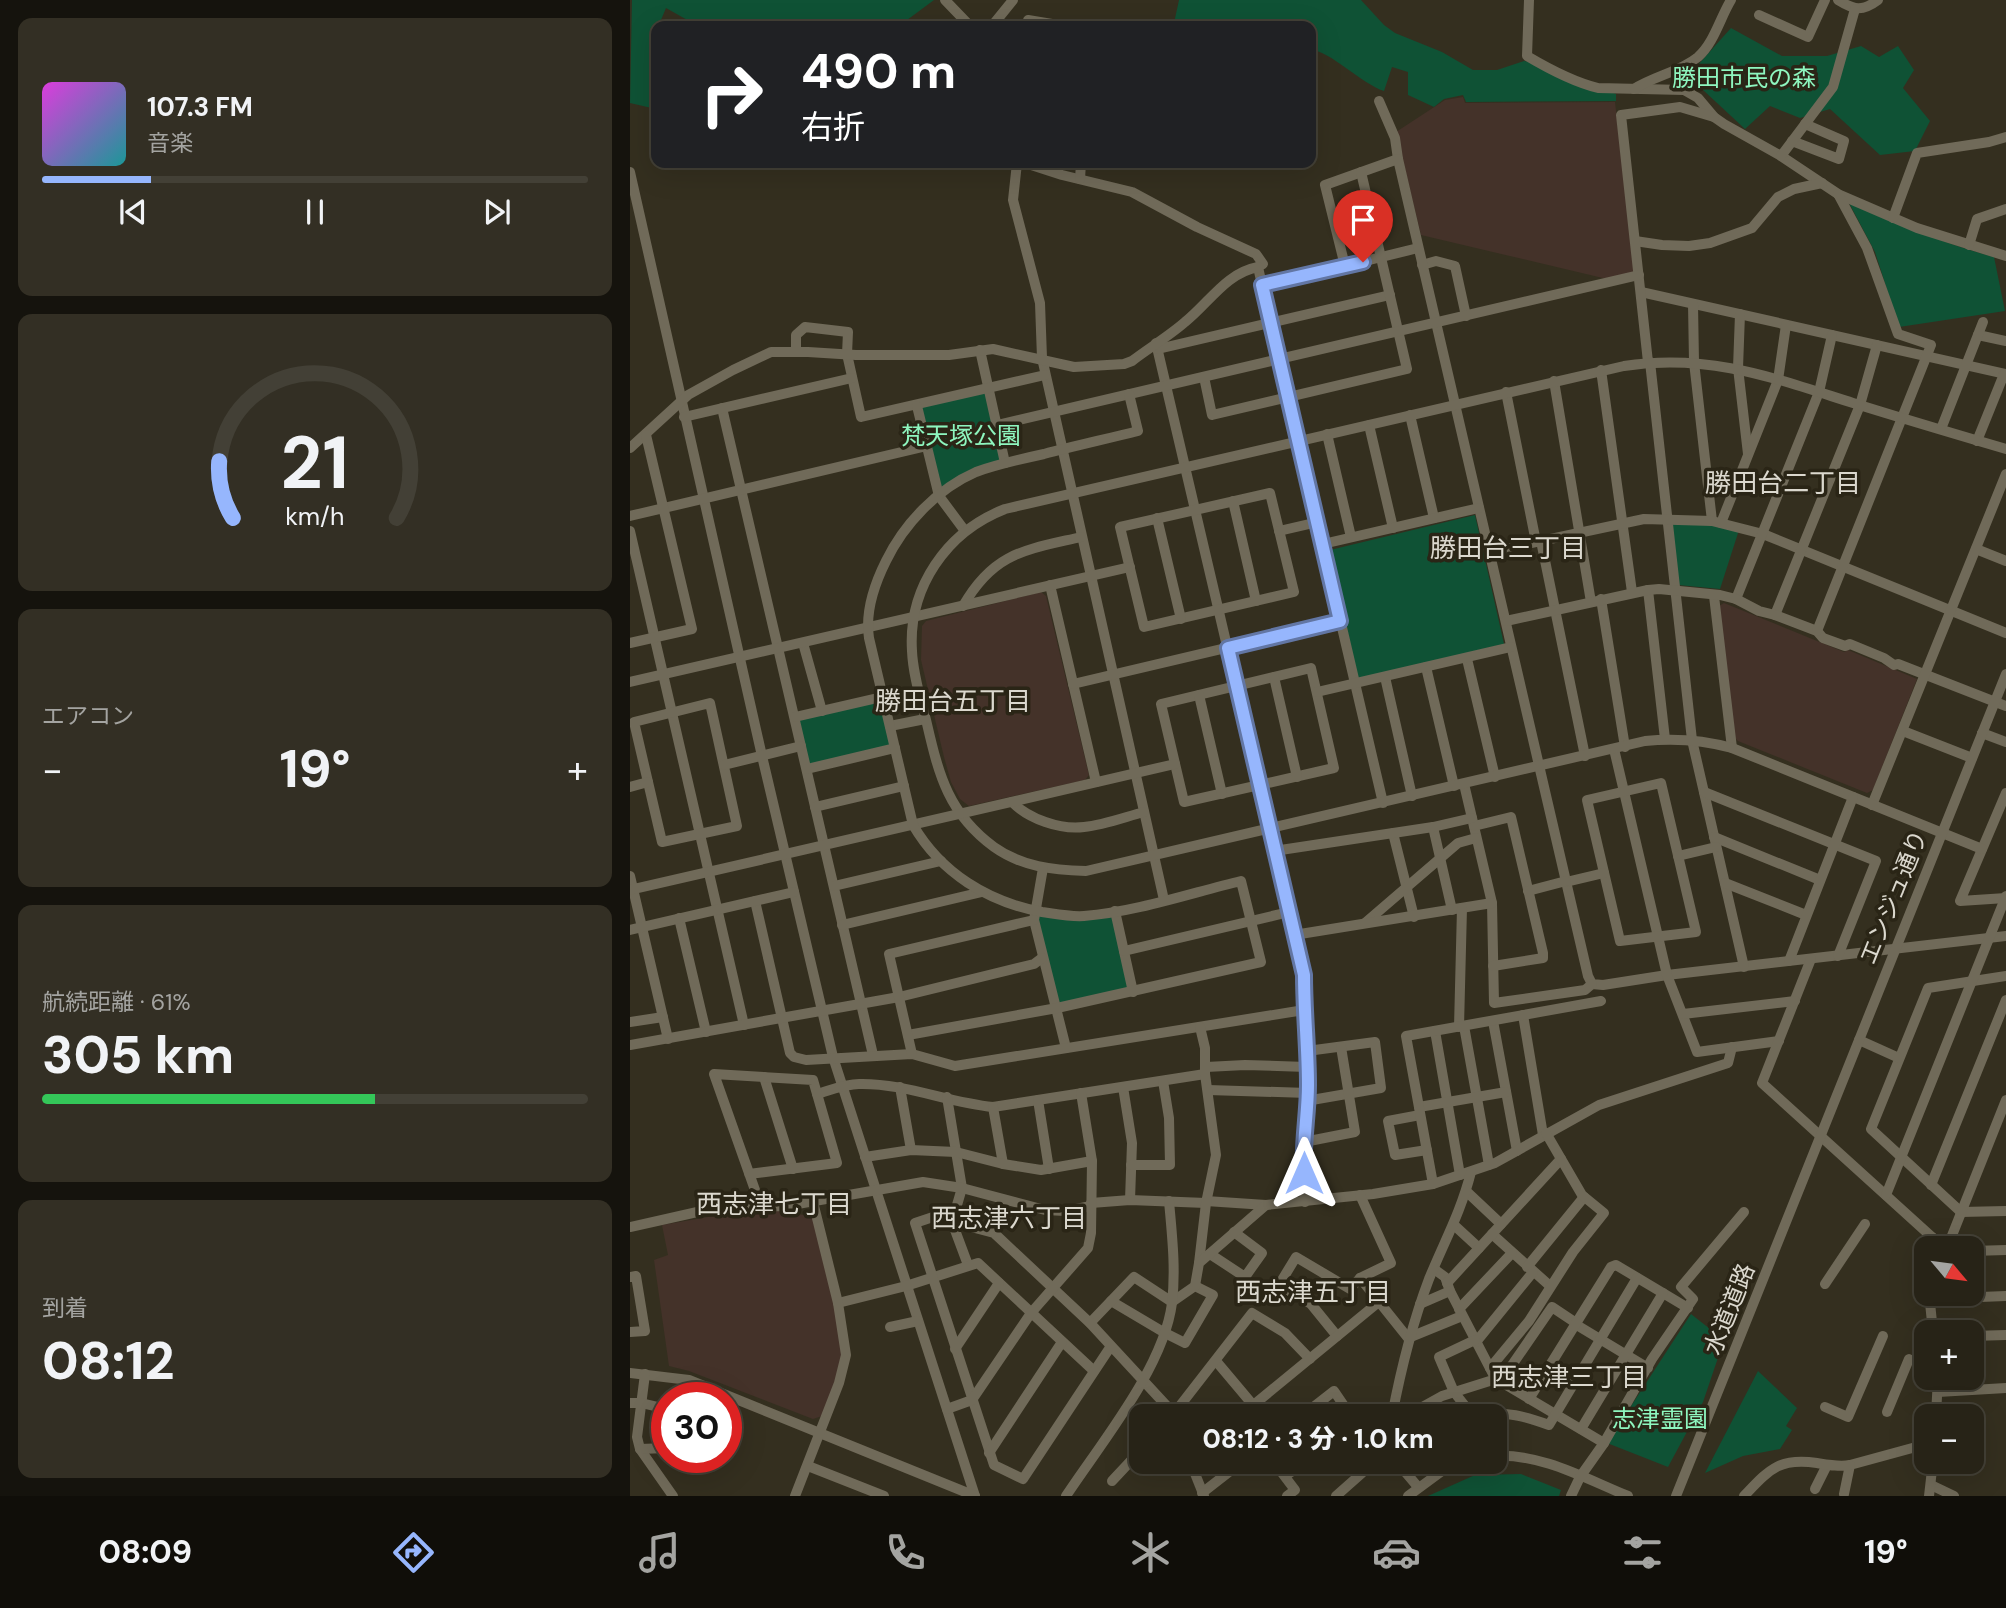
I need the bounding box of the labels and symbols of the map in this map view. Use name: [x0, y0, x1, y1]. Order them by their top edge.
park label: 勝田市民の森: [1672, 62, 1816, 93]
pin: [1333, 190, 1393, 262]
park label: 梵天塚公園: [901, 420, 1021, 451]
district label: 勝田台二丁目: [1705, 466, 1861, 500]
district label: 勝田台三丁目: [1430, 531, 1586, 565]
district label: 勝田台五丁目: [875, 684, 1031, 718]
street label: エンジュ通り: [1852, 825, 1934, 969]
position arrow: [1267, 1136, 1341, 1210]
district label: 西志津七丁目: [696, 1187, 852, 1221]
district label: 西志津六丁目: [931, 1201, 1087, 1235]
north arrow: [1914, 1236, 1984, 1306]
street label: 水道道路: [1697, 1259, 1761, 1359]
district label: 西志津五丁目: [1235, 1275, 1391, 1309]
district label: 西志津三丁目: [1491, 1360, 1647, 1394]
speed limit sign: 30: [651, 1382, 742, 1473]
park label: 志津霊園: [1612, 1403, 1708, 1434]

